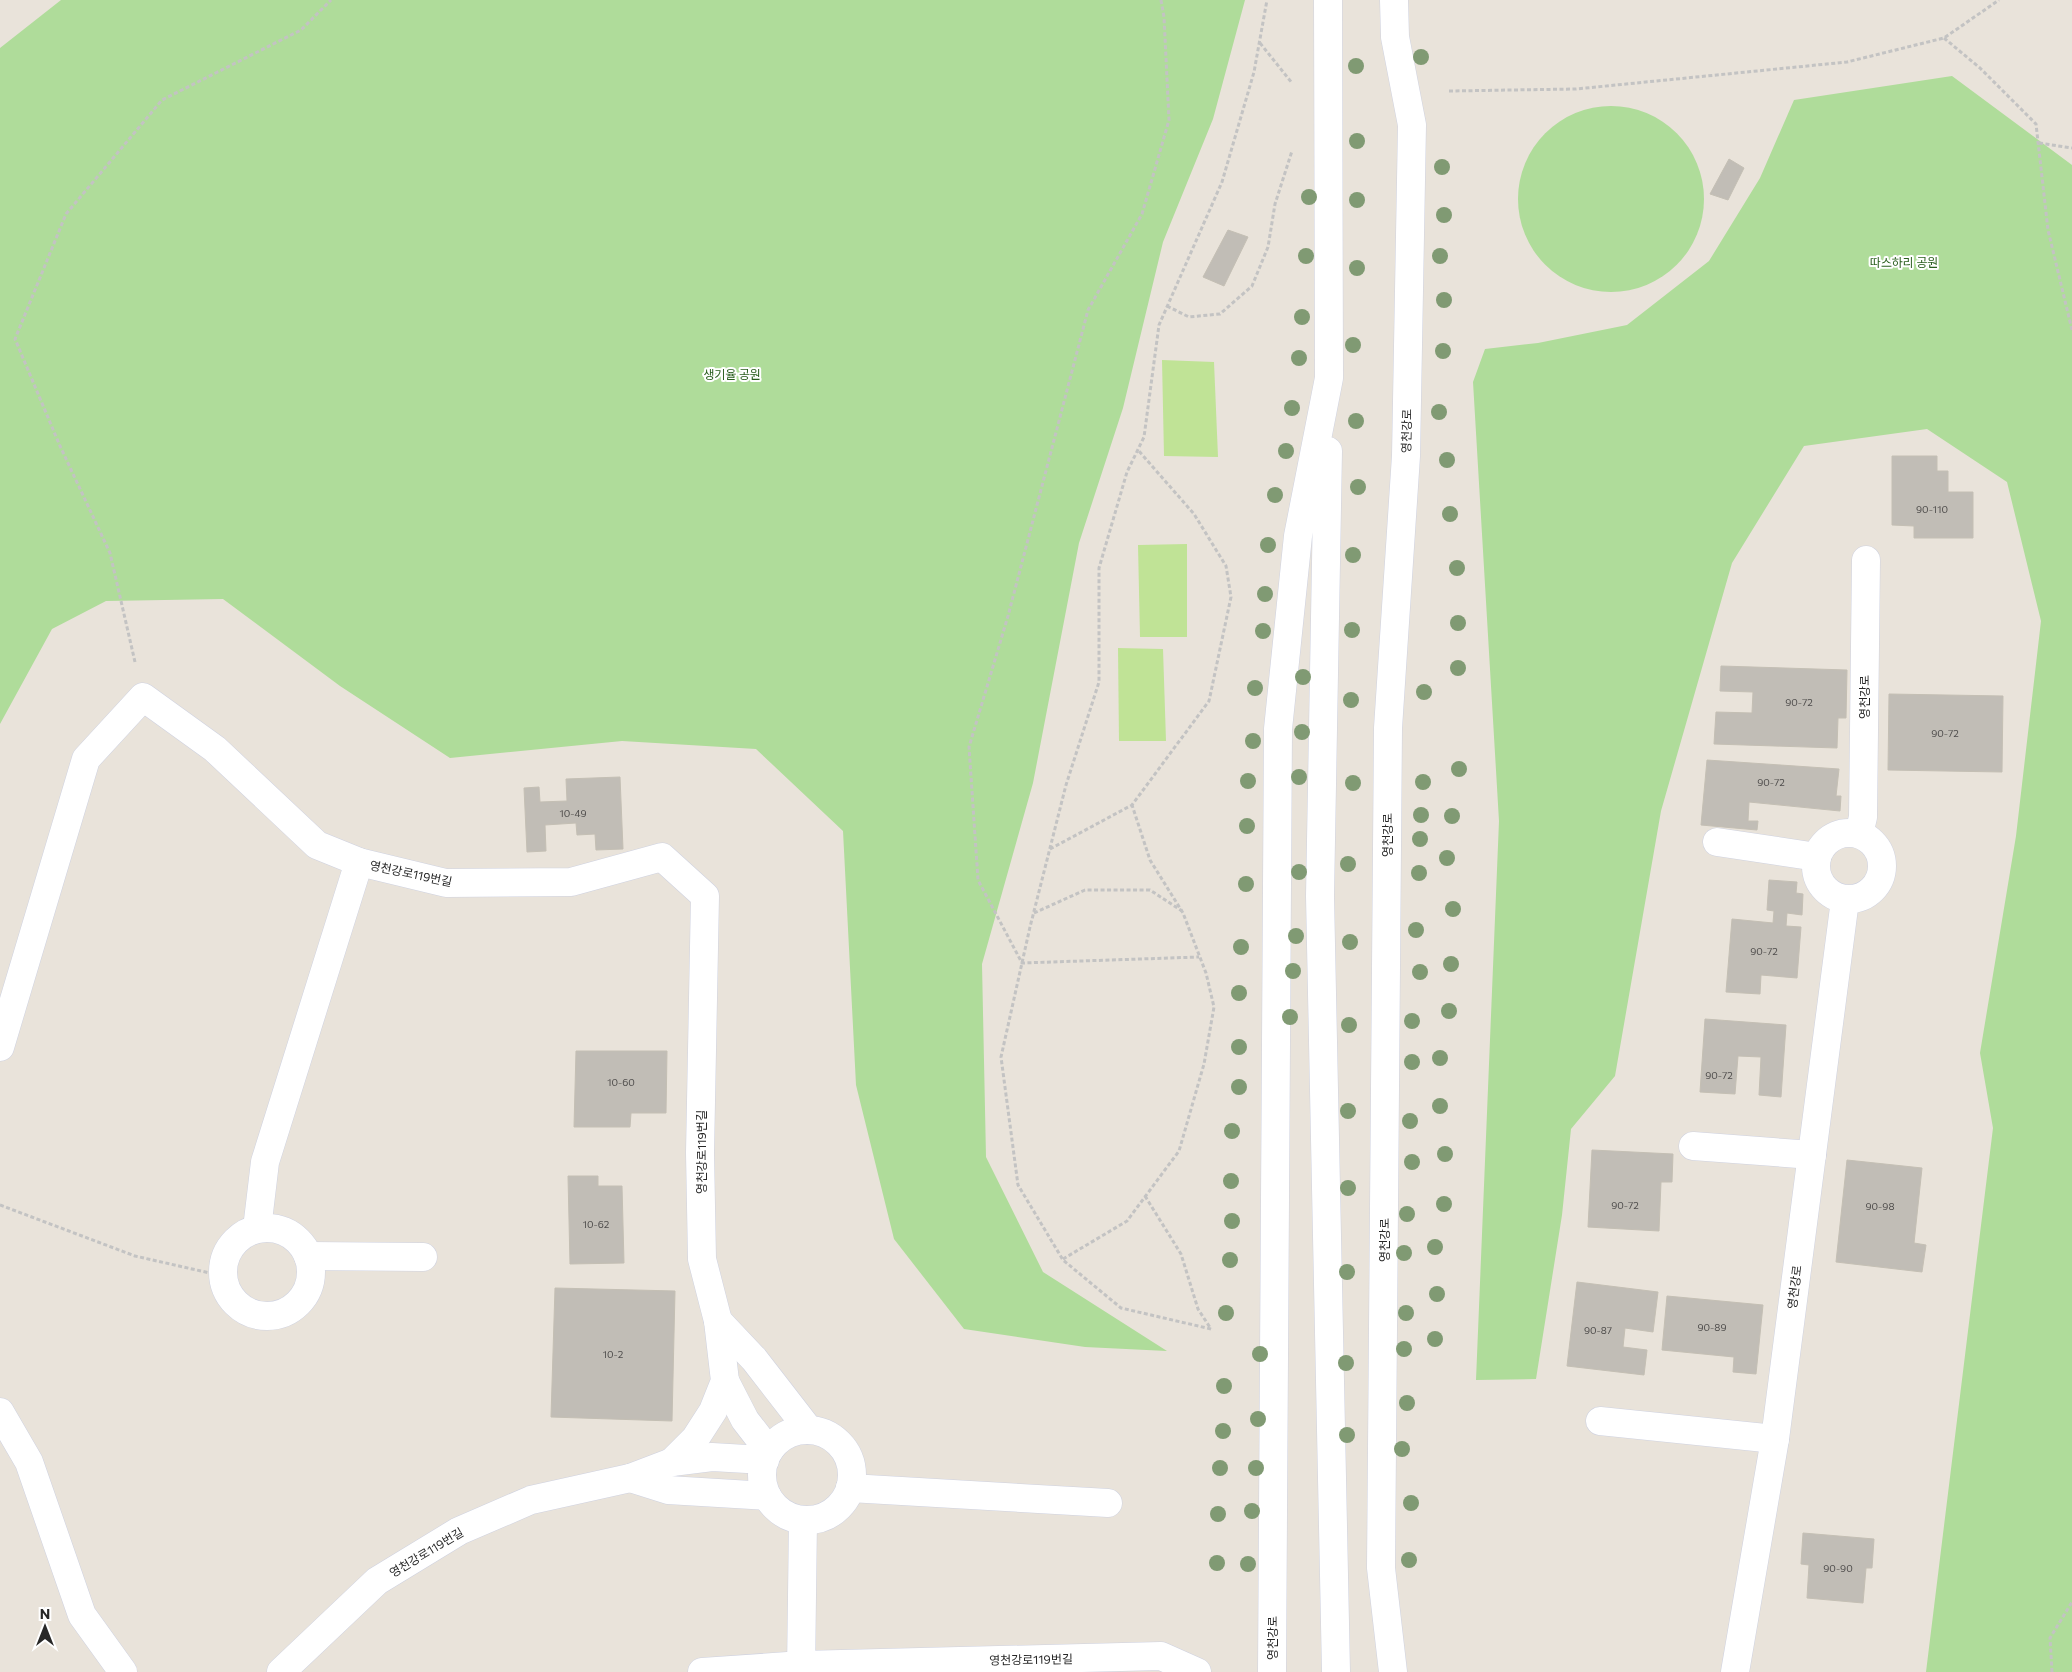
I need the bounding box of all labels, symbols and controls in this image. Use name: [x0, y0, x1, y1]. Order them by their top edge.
park label: 따스하리 공원: [1870, 255, 1938, 269]
park label: 생기율 공원: [703, 367, 761, 381]
street label: 영천강로: [1399, 409, 1413, 453]
house number: 90-110: [1916, 503, 1948, 515]
street label: 영천강로: [1857, 675, 1871, 719]
house number: 90-72: [1785, 696, 1813, 708]
house number: 90-72: [1931, 727, 1959, 739]
house number: 90-72: [1757, 776, 1785, 788]
house number: 10-49: [559, 807, 587, 819]
street label: 영천강로: [1380, 813, 1394, 857]
street label: 영천강로119번길: [369, 857, 453, 889]
house number: 90-72: [1750, 945, 1778, 957]
house number: 90-72: [1705, 1069, 1733, 1081]
house number: 10-60: [607, 1076, 635, 1088]
street label: 영천강로119번길: [694, 1110, 708, 1194]
house number: 90-72: [1611, 1199, 1639, 1211]
house number: 90-98: [1866, 1200, 1894, 1212]
house number: 10-62: [583, 1218, 610, 1230]
street label: 영천강로: [1377, 1218, 1391, 1262]
street label: 영천강로: [1784, 1264, 1804, 1310]
house number: 90-89: [1698, 1321, 1726, 1333]
house number: 90-87: [1584, 1324, 1612, 1336]
house number: 10-2: [603, 1348, 624, 1360]
street label: 영천강로119번길: [386, 1524, 466, 1580]
house number: 90-90: [1823, 1562, 1853, 1574]
north arrow: [20, 1602, 70, 1652]
text: N: [40, 1605, 50, 1622]
street label: 영천강로: [1265, 1616, 1279, 1660]
street label: 영천강로119번길: [989, 1651, 1073, 1667]

